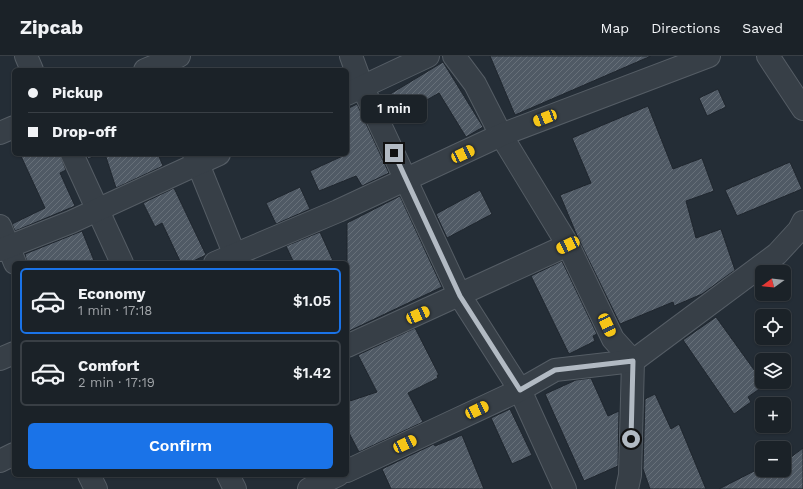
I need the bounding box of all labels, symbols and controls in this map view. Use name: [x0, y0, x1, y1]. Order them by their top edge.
text: Zipcab: [20, 16, 83, 39]
text: Map: [601, 20, 629, 36]
text: Directions: [651, 20, 720, 36]
text: Saved: [742, 20, 783, 36]
text: Pickup: [52, 84, 103, 102]
callout: 1 min: [361, 95, 427, 123]
text: 1 min: [377, 101, 411, 116]
car: [532, 108, 558, 128]
text: Drop-off: [52, 123, 117, 141]
car: [450, 143, 476, 165]
route end: [385, 144, 403, 162]
car: [555, 234, 581, 256]
north arrow: [755, 265, 791, 301]
map controls: [755, 265, 791, 477]
icon: car: [30, 283, 66, 319]
text: Economy: [78, 285, 145, 303]
text: $1.05: [293, 292, 331, 310]
text: 1 min · 17:18: [78, 303, 152, 318]
car: [405, 305, 431, 325]
button: locate: [755, 309, 791, 345]
car: [596, 312, 618, 338]
button: layers: [755, 353, 791, 389]
icon: car: [30, 355, 66, 391]
text: Comfort: [78, 357, 139, 375]
text: $1.42: [293, 364, 331, 382]
text: 2 min · 17:19: [78, 375, 155, 390]
button: +: [755, 397, 791, 433]
car: [464, 399, 490, 421]
button: Confirm: [28, 423, 333, 469]
route start: [622, 430, 640, 448]
car: [392, 433, 418, 455]
button: −: [755, 441, 791, 477]

